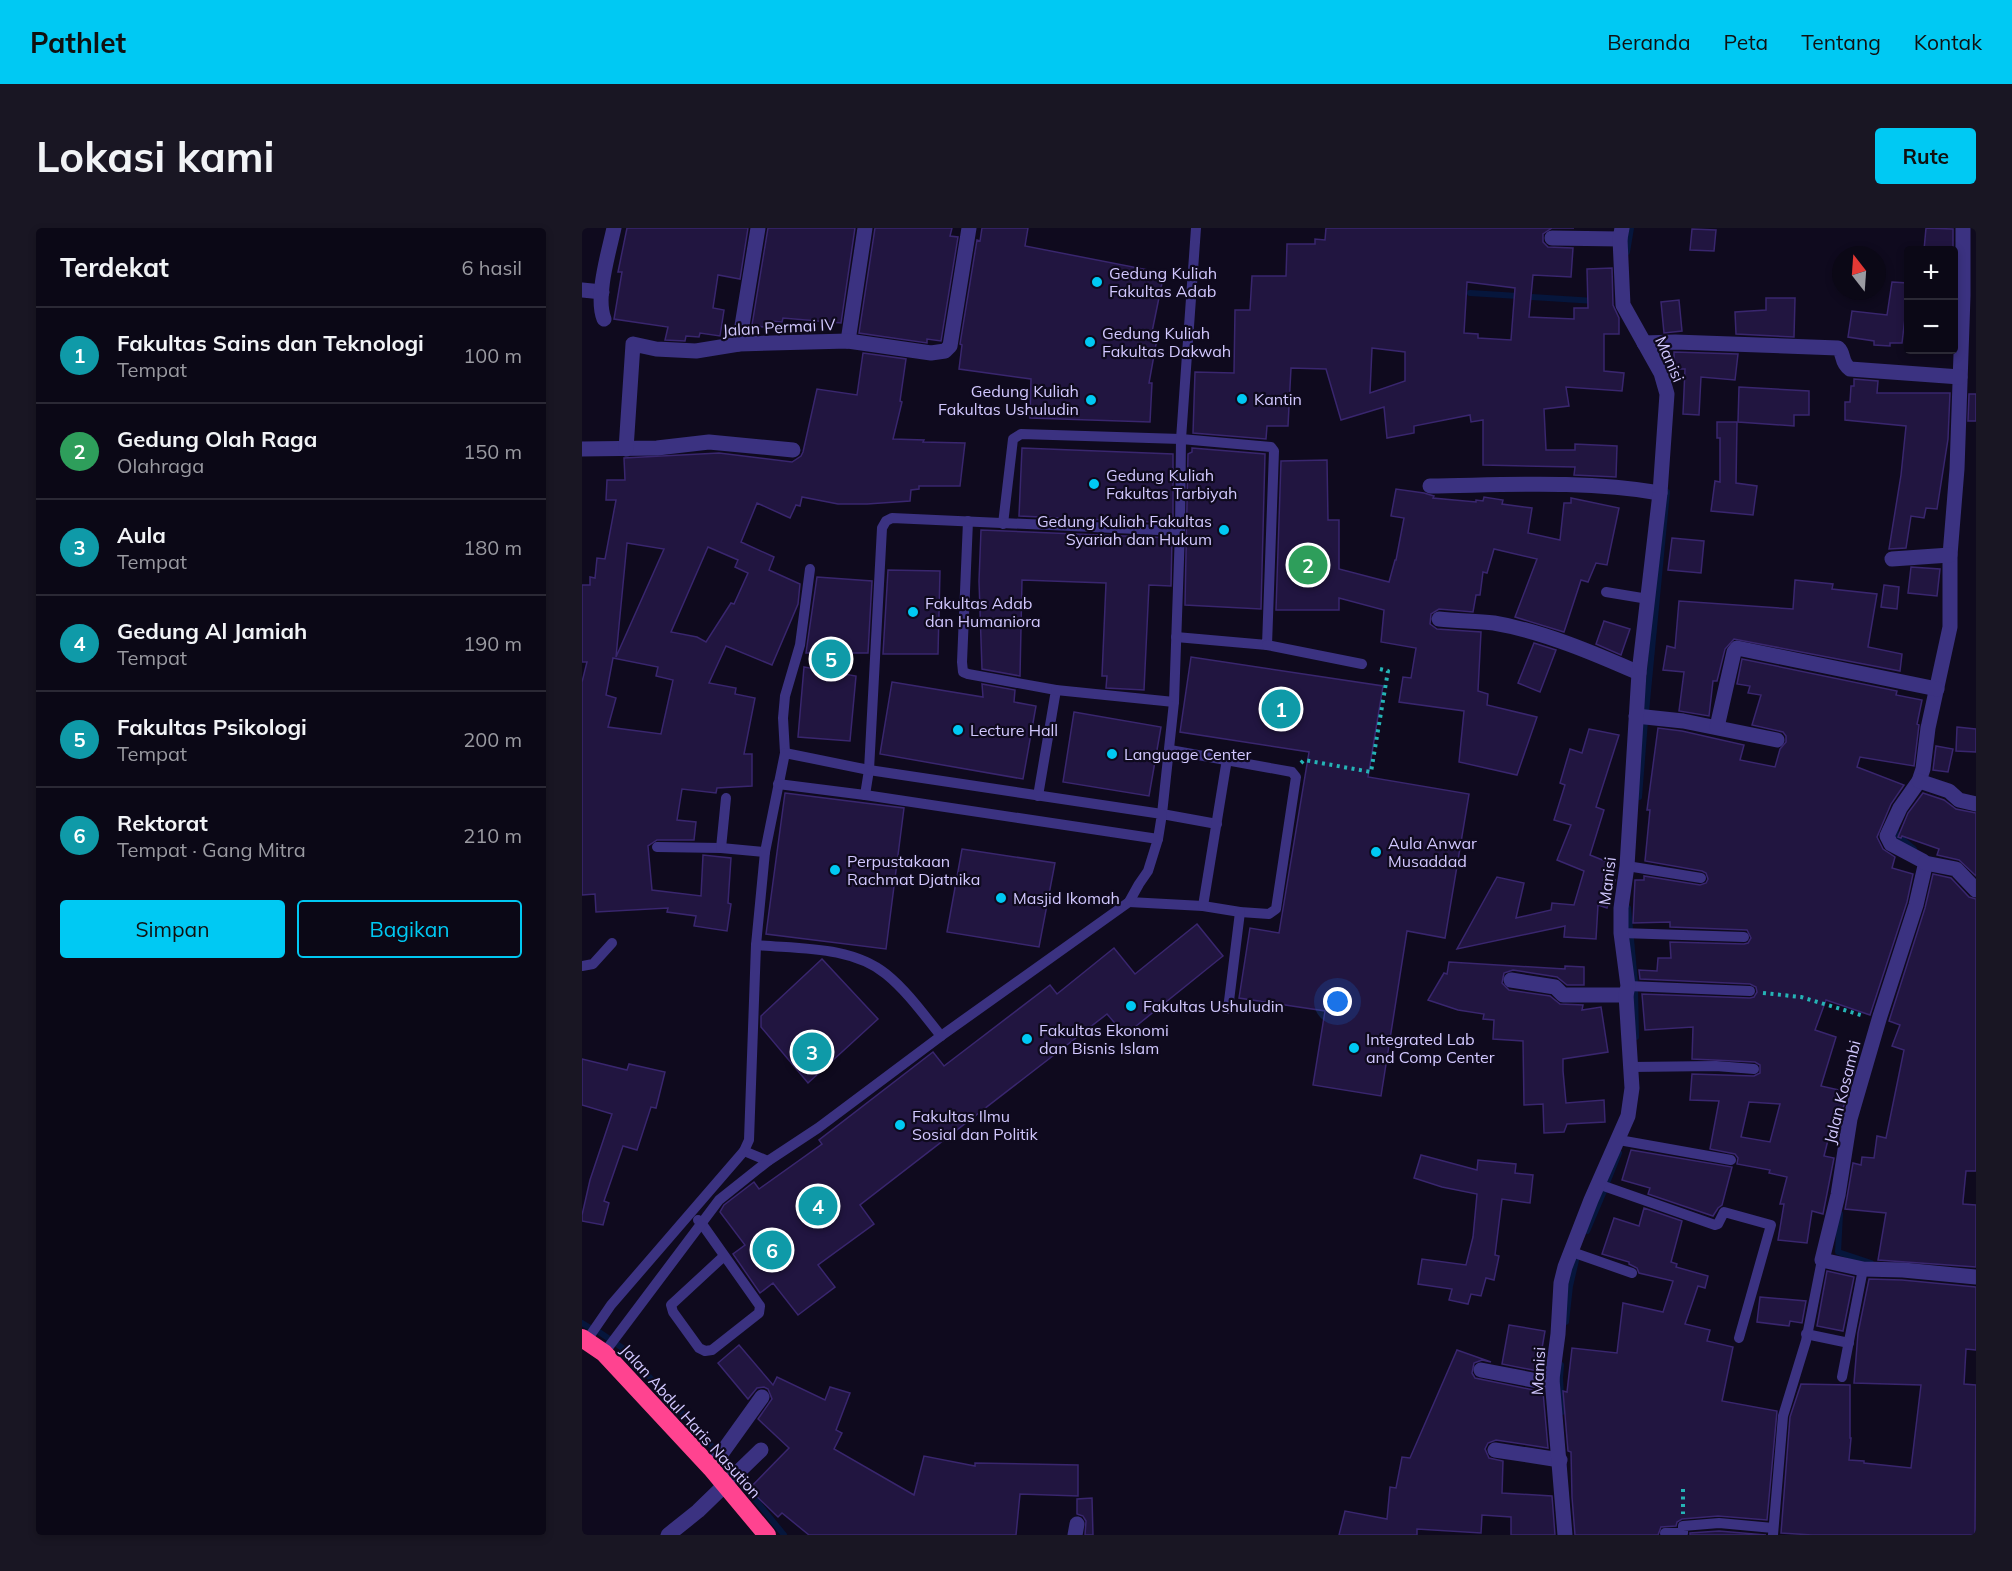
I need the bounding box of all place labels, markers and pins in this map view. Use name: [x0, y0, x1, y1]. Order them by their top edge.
place label: Gedung Kuliah Fakultas Adab: [1109, 263, 1217, 301]
marker: Gedung Kuliah Fakultas Adab: [1090, 275, 1104, 289]
place label: Gedung Kuliah Fakultas Dakwah: [1102, 323, 1231, 361]
marker: Gedung Kuliah Fakultas Dakwah: [1083, 335, 1097, 349]
place label: Gedung Kuliah Fakultas Ushuludin: [938, 381, 1079, 419]
place label: Kantin: [1254, 389, 1302, 409]
marker: Kantin: [1235, 392, 1249, 406]
marker: Gedung Kuliah Fakultas Ushuludin: [1084, 393, 1098, 407]
place label: Gedung Kuliah Fakultas Tarbiyah: [1106, 465, 1237, 503]
marker: Gedung Kuliah Fakultas Tarbiyah: [1087, 477, 1101, 491]
place label: Gedung Kuliah Fakultas Syariah dan Hukum: [1037, 511, 1212, 549]
marker: Gedung Kuliah Fakultas Syariah dan Hukum: [1217, 523, 1231, 537]
pin: 2: [1288, 542, 1328, 588]
place label: Fakultas Adab dan Humaniora: [925, 593, 1041, 631]
marker: Fakultas Adab dan Humaniora: [906, 605, 920, 619]
pin: 5: [812, 636, 850, 682]
pin: 1: [1262, 686, 1300, 732]
place label: Lecture Hall: [970, 720, 1058, 740]
marker: Lecture Hall: [951, 723, 965, 737]
place label: Language Center: [1124, 744, 1251, 764]
marker: Language Center: [1105, 747, 1119, 761]
place label: Aula Anwar Musaddad: [1388, 833, 1477, 871]
marker: Aula Anwar Musaddad: [1369, 845, 1383, 859]
place label: Perpustakaan Rachmat Djatnika: [847, 851, 980, 889]
marker: Perpustakaan Rachmat Djatnika: [828, 863, 842, 877]
place label: Masjid Ikomah: [1013, 888, 1120, 908]
marker: Masjid Ikomah: [994, 891, 1008, 905]
place label: Fakultas Ushuludin: [1143, 996, 1284, 1016]
marker: Fakultas Ushuludin: [1124, 999, 1138, 1013]
place label: Fakultas Ekonomi dan Bisnis Islam: [1039, 1020, 1169, 1058]
place label: Integrated Lab and Comp Center: [1366, 1029, 1495, 1067]
pin: 3: [792, 1030, 832, 1074]
marker: Fakultas Ekonomi dan Bisnis Islam: [1020, 1032, 1034, 1046]
marker: Integrated Lab and Comp Center: [1347, 1041, 1361, 1055]
place label: Fakultas Ilmu Sosial dan Politik: [912, 1106, 1038, 1144]
marker: Fakultas Ilmu Sosial dan Politik: [893, 1118, 907, 1132]
pin: 4: [798, 1184, 838, 1228]
pin: 6: [752, 1228, 792, 1272]

